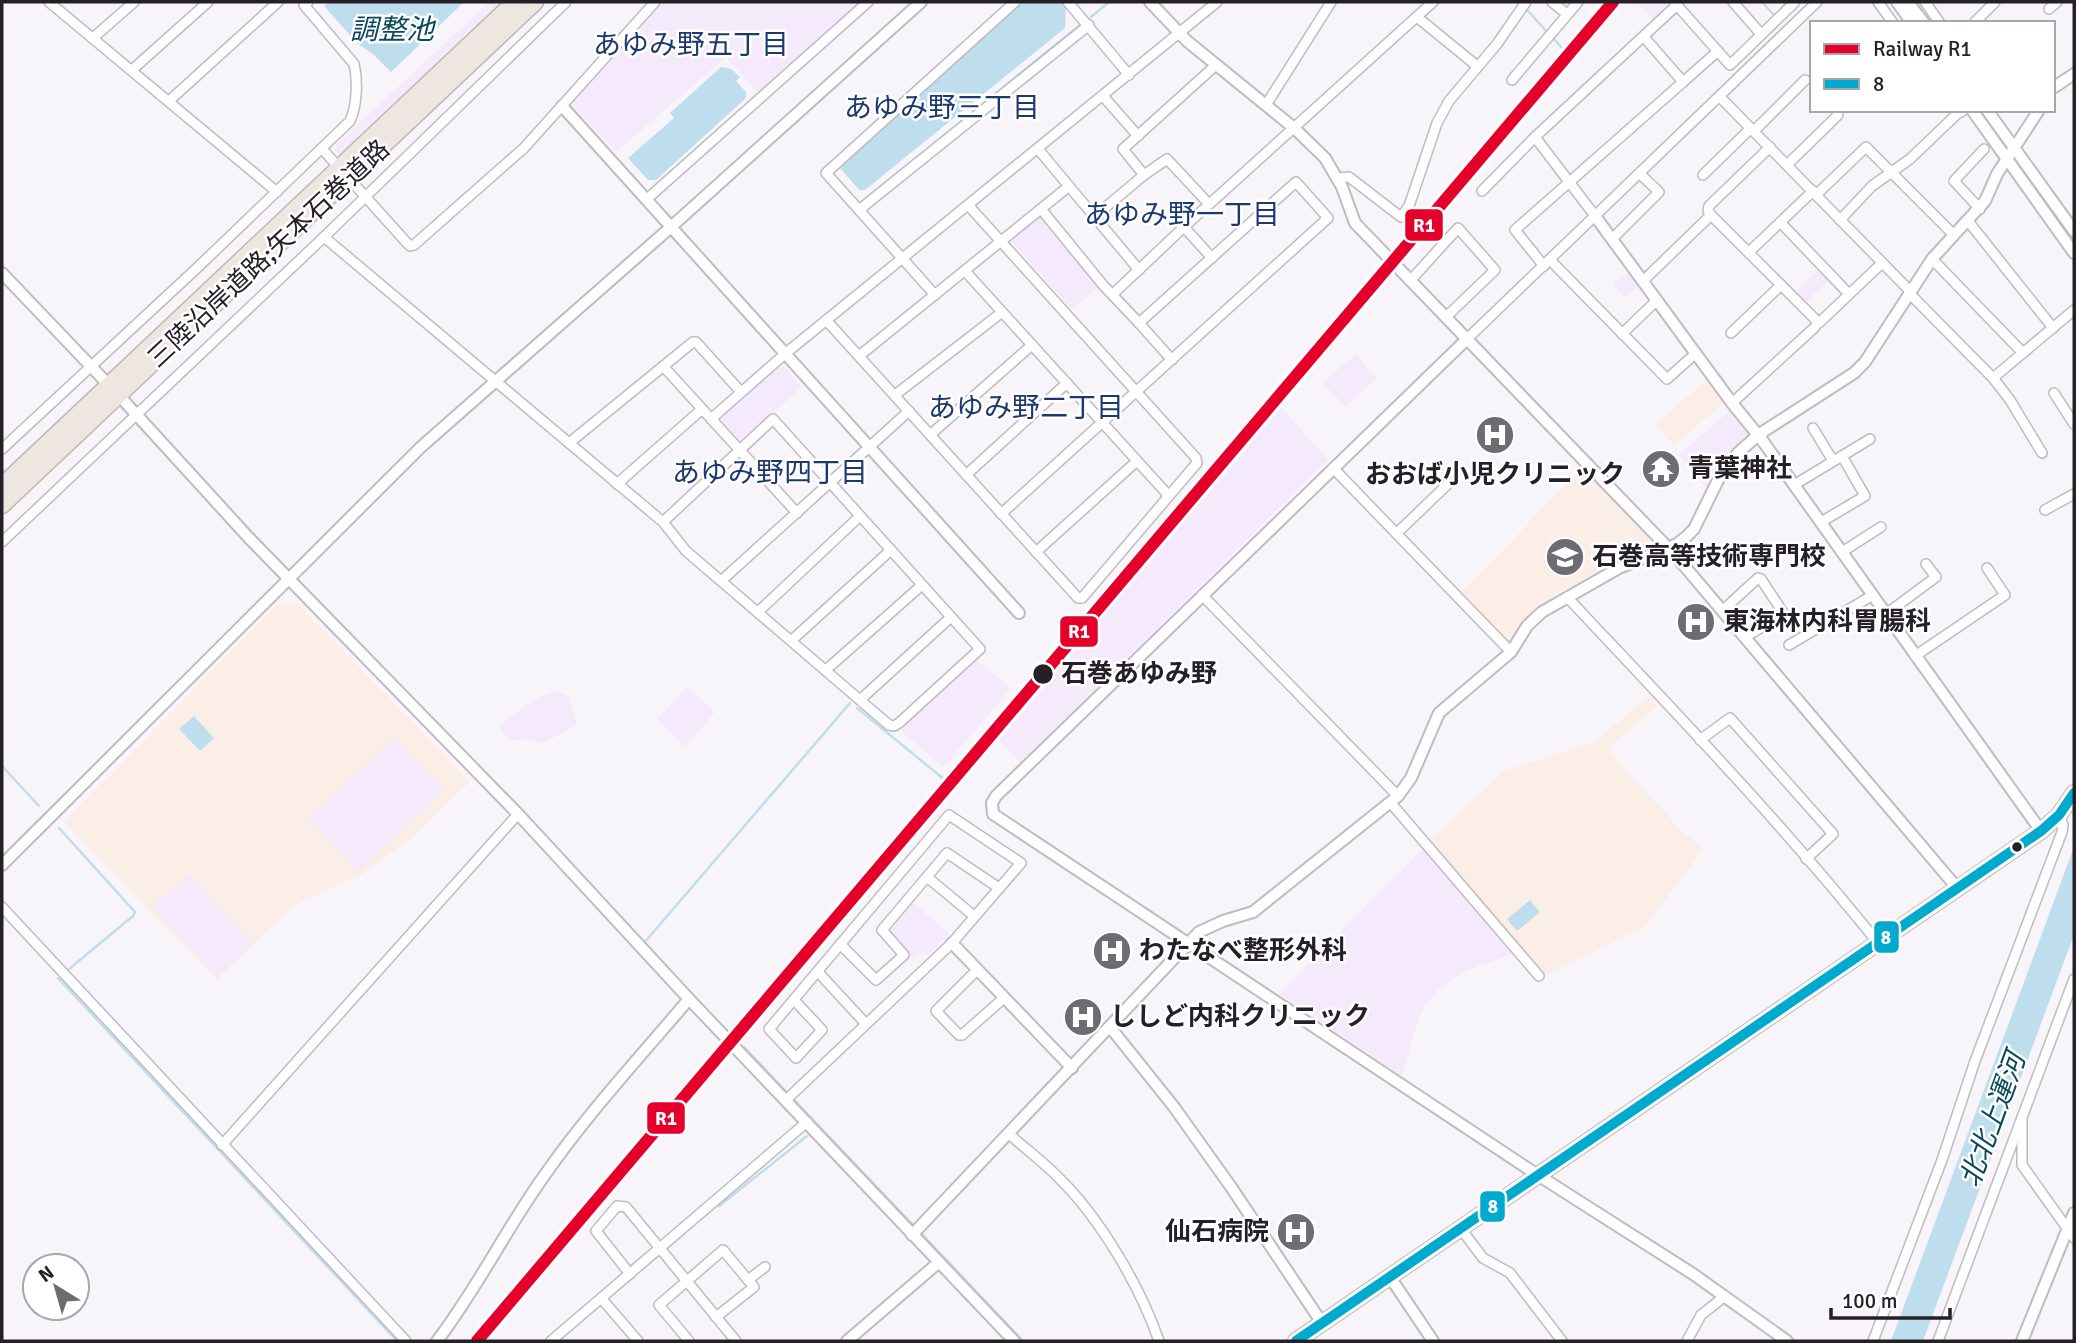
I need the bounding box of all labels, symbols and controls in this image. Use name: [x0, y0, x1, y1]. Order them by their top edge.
water label: 調整池: [350, 13, 437, 47]
legend: [1810, 21, 2055, 112]
district label: あゆみ野五丁目: [593, 28, 789, 62]
text: Railway R1: [1873, 36, 1972, 62]
text: 8: [1873, 71, 1884, 97]
district label: あゆみ野三丁目: [844, 91, 1040, 125]
street label: 三陸沿岸道路;矢本石巻道路: [141, 133, 397, 375]
district label: あゆみ野一丁目: [1084, 198, 1280, 232]
line badge: R1: [1404, 208, 1444, 242]
text: R1: [1413, 214, 1435, 238]
district label: あゆみ野二丁目: [928, 391, 1124, 425]
hospital icon: おおば小児クリニック: [1474, 414, 1516, 456]
temple icon: 青葉神社: [1640, 448, 1682, 490]
place label: 青葉神社: [1688, 453, 1792, 485]
district label: あゆみ野四丁目: [672, 456, 868, 490]
place label: おおば小児クリニック: [1365, 459, 1625, 491]
school or university icon: 石巻高等技術専門校: [1544, 536, 1586, 578]
place label: 石巻高等技術専門校: [1592, 541, 1826, 573]
hospital icon: 東海林内科胃腸科: [1675, 601, 1717, 643]
place label: 東海林内科胃腸科: [1723, 606, 1931, 638]
line badge: R1: [1059, 615, 1099, 648]
text: R1: [1068, 620, 1090, 644]
place label: 石巻あゆみ野: [1061, 658, 1217, 690]
marker: 石巻あゆみ野: [1031, 662, 1055, 686]
unlabelled marker: [2010, 840, 2024, 854]
line badge: 8: [1873, 920, 1900, 954]
text: 8: [1881, 926, 1891, 950]
hospital icon: わたなべ整形外科: [1091, 930, 1133, 972]
place label: わたなべ整形外科: [1139, 935, 1347, 967]
hospital icon: ししど内科クリニック: [1062, 996, 1104, 1038]
place label: ししど内科クリニック: [1110, 1001, 1370, 1033]
water label: 北北上運河: [1953, 1044, 2035, 1192]
line badge: R1: [646, 1101, 686, 1135]
text: R1: [655, 1107, 677, 1131]
line badge: 8: [1479, 1190, 1506, 1223]
text: 8: [1488, 1195, 1498, 1219]
hospital icon: 仙石病院: [1275, 1211, 1317, 1253]
place label: 仙石病院: [1165, 1216, 1269, 1248]
north arrow: [21, 1252, 91, 1322]
text: N: [34, 1261, 59, 1288]
scale bar: [1831, 1276, 1950, 1320]
text: 100 m: [1842, 1288, 1897, 1314]

